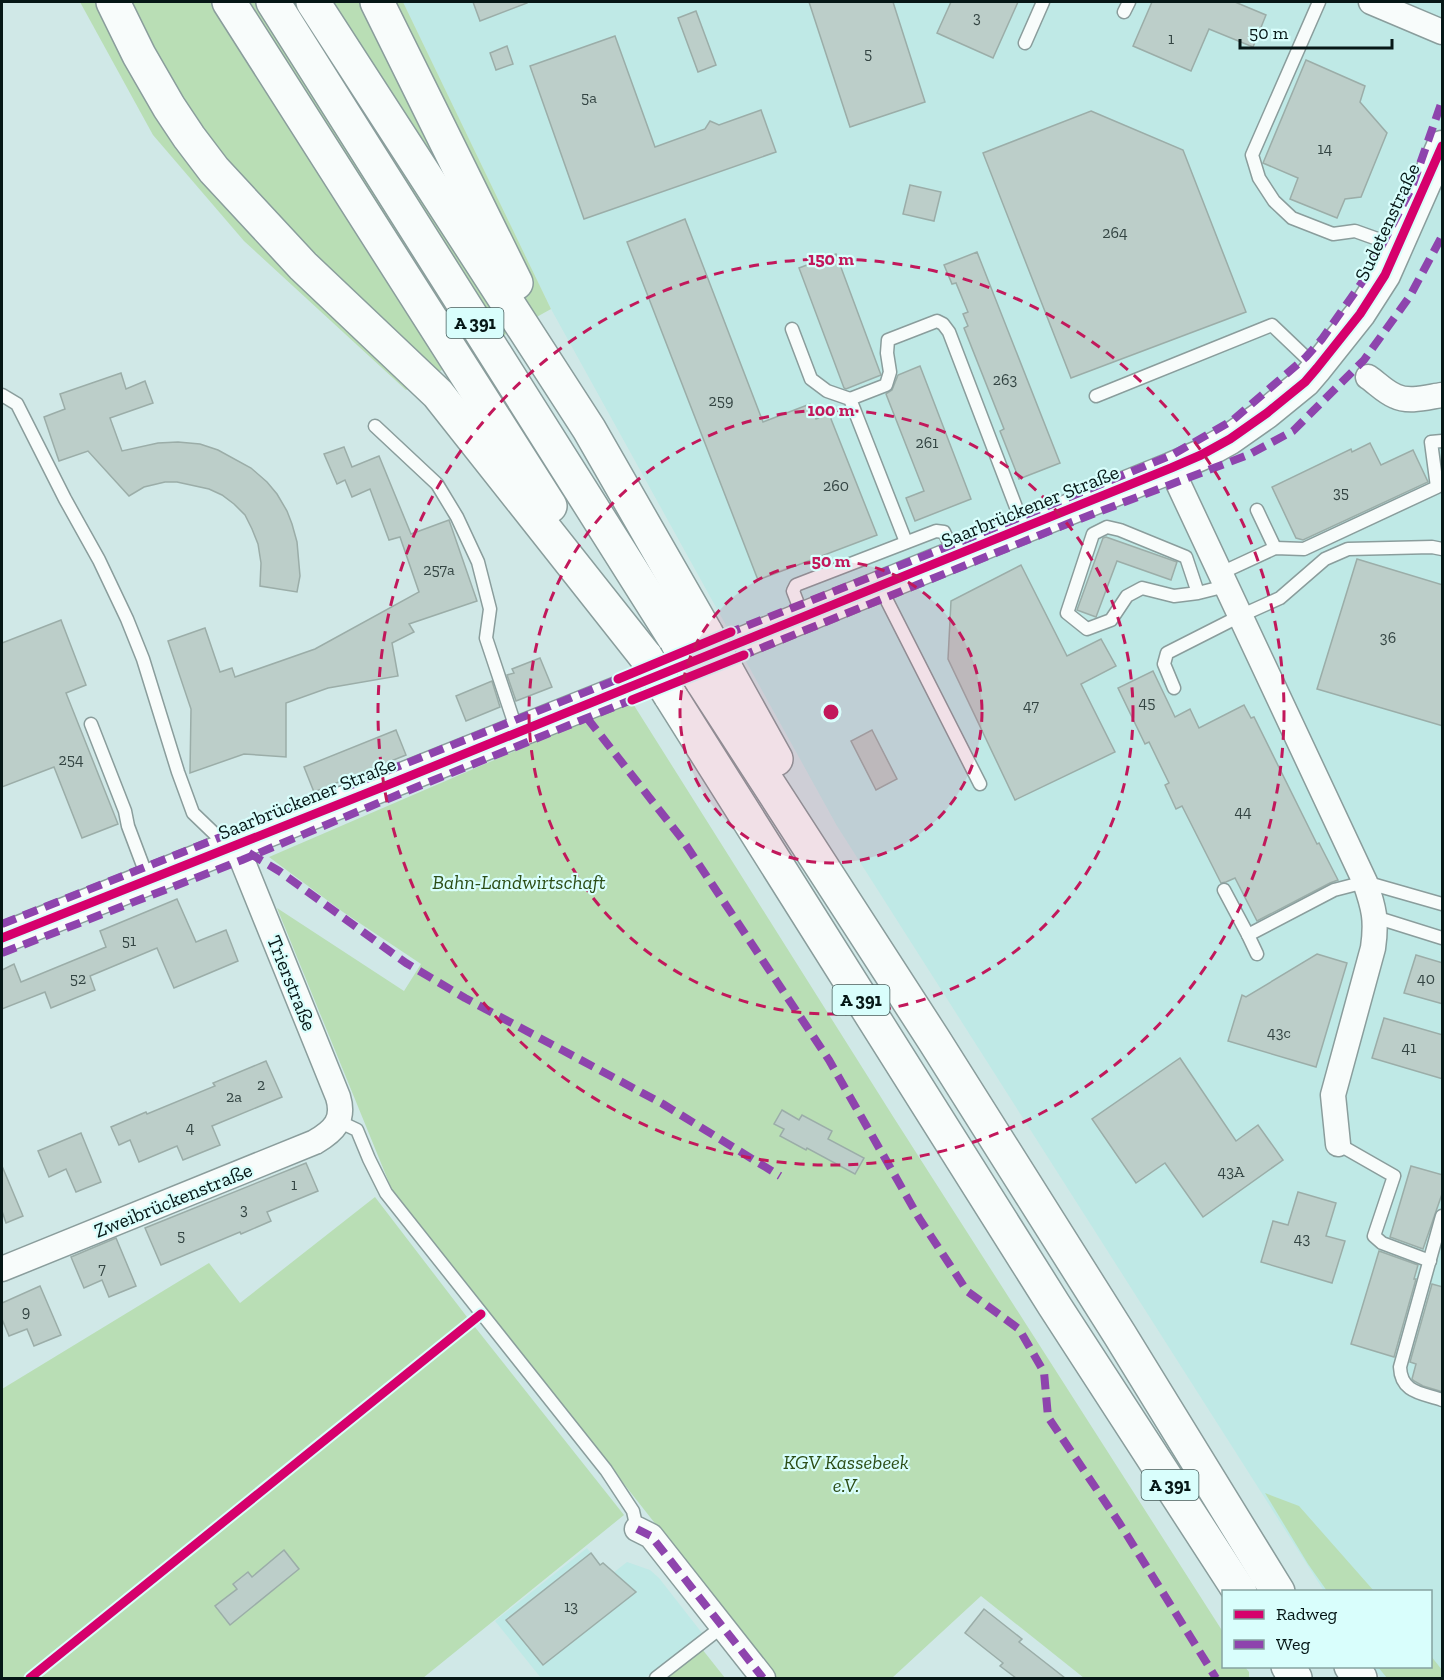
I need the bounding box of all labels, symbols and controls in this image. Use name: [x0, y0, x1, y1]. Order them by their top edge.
house number: 3: [973, 8, 981, 27]
scale bar: [1240, 12, 1392, 50]
text: 50 m: [1249, 22, 1289, 44]
house number: 1: [1168, 29, 1174, 48]
house number: 5: [864, 44, 872, 63]
house number: 5a: [581, 88, 597, 107]
house number: 14: [1318, 139, 1333, 158]
street label: Sudetenstraße: [1349, 159, 1425, 285]
house number: 264: [1102, 223, 1128, 242]
text: 150 m: [808, 248, 854, 270]
road number: A 391: [446, 308, 504, 338]
house number: 263: [993, 370, 1017, 389]
house number: 259: [709, 391, 733, 410]
text: 100 m: [807, 399, 855, 421]
house number: 261: [916, 433, 938, 452]
street label: Saarbrückener Straße: [938, 459, 1122, 553]
house number: 260: [823, 476, 849, 495]
house number: 35: [1333, 483, 1349, 502]
text: 50 m: [812, 550, 851, 572]
house number: 257a: [423, 560, 455, 579]
house number: 36: [1380, 628, 1396, 647]
house number: 45: [1139, 693, 1155, 712]
house number: 47: [1023, 696, 1039, 715]
centre of rings: [821, 702, 841, 722]
house number: 254: [58, 750, 84, 769]
street label: Saarbrückener Straße: [215, 751, 399, 845]
house number: 44: [1234, 802, 1252, 821]
park label: Bahn-Landwirtschaft: [432, 870, 606, 894]
house number: 51: [122, 931, 136, 950]
street label: Trierstraße: [262, 932, 322, 1034]
house number: 52: [70, 969, 86, 988]
house number: 40: [1417, 969, 1435, 988]
road number: A 391: [832, 985, 890, 1015]
house number: 43c: [1267, 1023, 1291, 1042]
house number: 41: [1402, 1038, 1416, 1057]
house number: 2: [257, 1075, 265, 1094]
house number: 2a: [226, 1087, 242, 1106]
house number: 4: [186, 1118, 195, 1137]
street label: Zweibrückenstraße: [90, 1157, 256, 1243]
house number: 43A: [1218, 1162, 1245, 1181]
house number: 1: [291, 1175, 297, 1194]
house number: 3: [240, 1200, 248, 1219]
house number: 5: [177, 1226, 185, 1245]
house number: 43: [1294, 1229, 1310, 1248]
house number: 7: [98, 1259, 106, 1278]
house number: 9: [22, 1302, 30, 1321]
park label: KGV Kassebeek e.V.: [783, 1450, 909, 1497]
road number: A 391: [1142, 1470, 1198, 1500]
legend: [1222, 1590, 1432, 1668]
house number: 13: [564, 1597, 578, 1616]
text: Radweg: [1276, 1603, 1338, 1625]
text: Weg: [1276, 1633, 1310, 1655]

